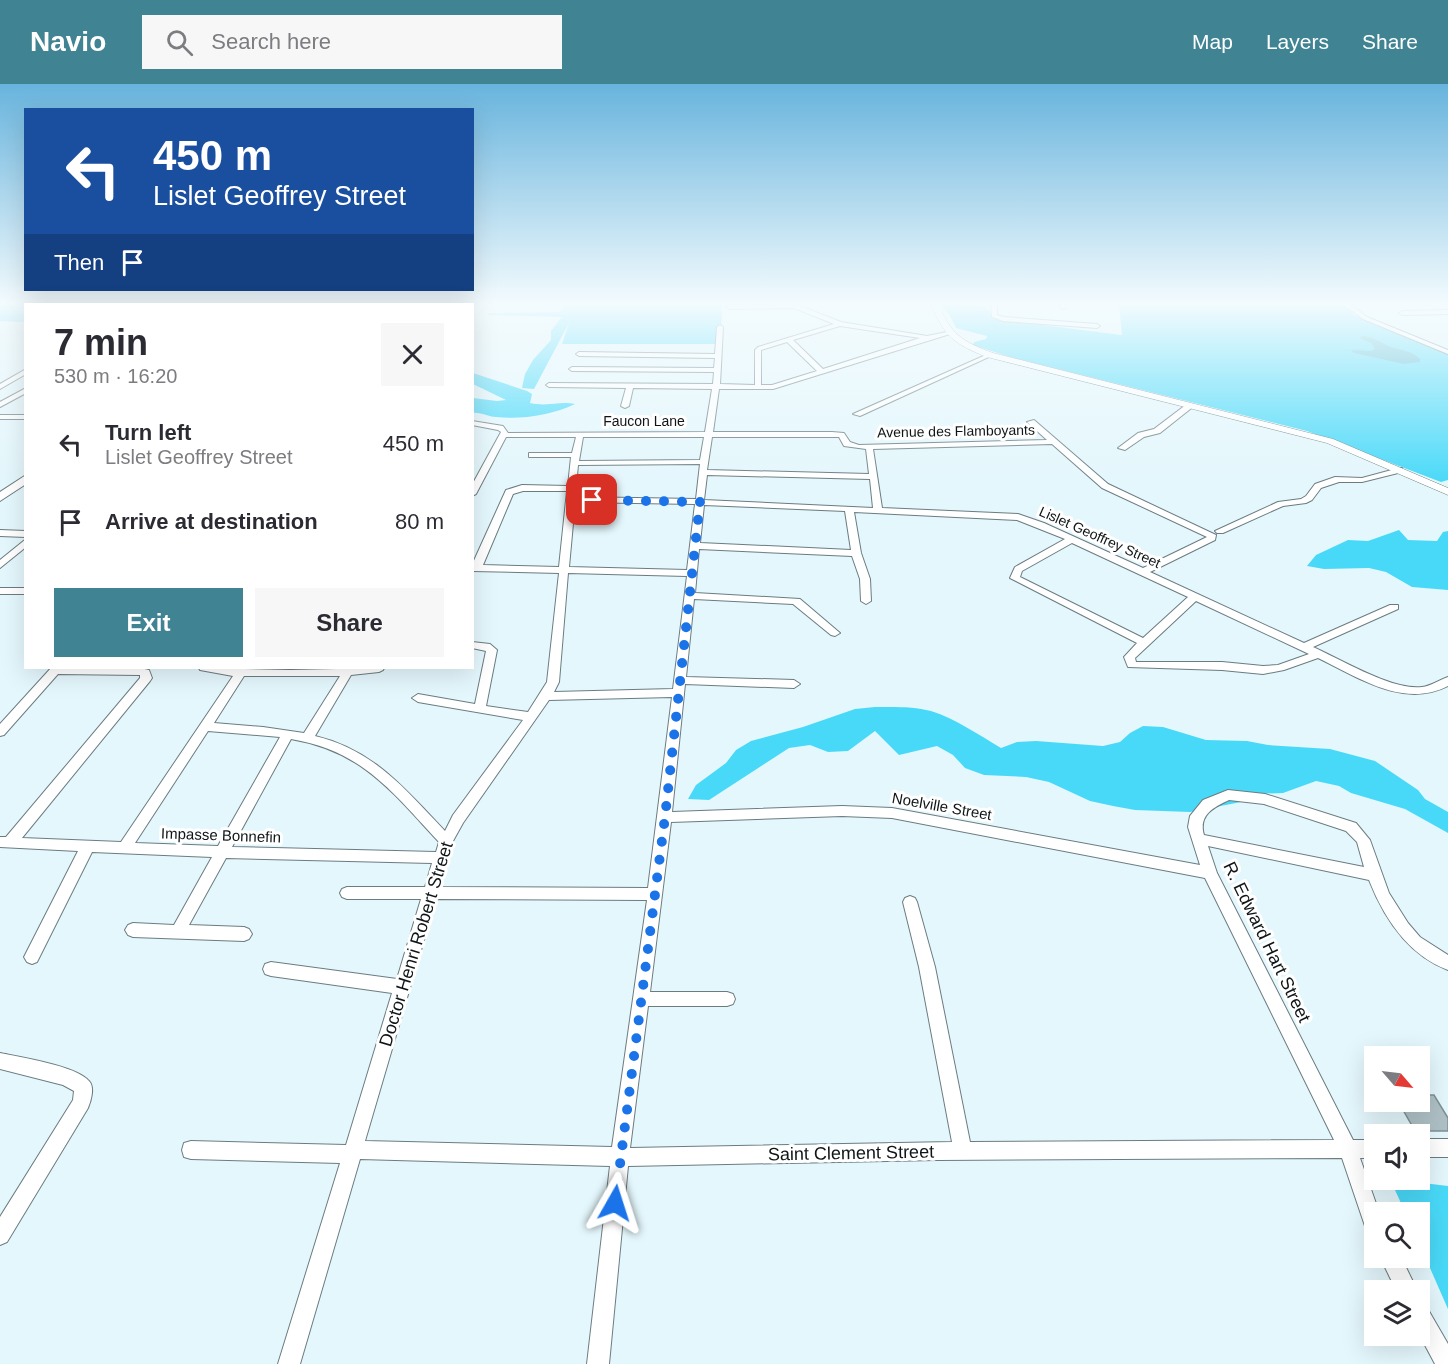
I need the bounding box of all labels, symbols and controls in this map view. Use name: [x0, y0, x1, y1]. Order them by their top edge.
search box: [142, 15, 562, 69]
text: Navio: [30, 26, 106, 57]
icon: search: [163, 26, 196, 59]
text: Search here: [211, 29, 331, 54]
text: Map: [1192, 30, 1233, 53]
text: Layers: [1266, 30, 1329, 53]
text: Share: [1362, 30, 1418, 53]
icon: left: [54, 132, 132, 210]
text: 450 m: [153, 132, 272, 179]
text: Lislet Geoffrey Street: [153, 181, 406, 211]
icon: arrive: [116, 246, 149, 279]
text: Then: [54, 250, 104, 275]
text: 7 min: [54, 322, 148, 363]
button: close: [381, 323, 444, 386]
text: 530 m · 16:20: [54, 365, 177, 387]
street label: Faucon Lane: [603, 413, 685, 429]
text: Turn left: [105, 420, 191, 445]
street label: Avenue des Flamboyants: [877, 422, 1035, 440]
icon: left: [54, 428, 87, 461]
text: 450 m: [383, 431, 444, 456]
text: Lislet Geoffrey Street: [105, 446, 293, 468]
pin: [566, 474, 617, 525]
icon: arrive: [575, 483, 608, 516]
street label: Lislet Geoffrey Street: [1037, 503, 1163, 571]
icon: arrive: [54, 506, 87, 539]
text: Arrive at destination: [105, 509, 318, 534]
text: 80 m: [395, 509, 444, 534]
button: Exit: [54, 588, 243, 657]
button: Share: [255, 588, 444, 657]
street label: Noelville Street: [891, 789, 994, 823]
street label: Impasse Bonnefin: [161, 824, 281, 846]
street label: Doctor Henri Robert Street: [375, 839, 457, 1049]
street label: R. Edward Hart Street: [1219, 858, 1315, 1026]
north arrow: [1364, 1046, 1430, 1112]
map controls: [1364, 1046, 1430, 1346]
button: sound: [1364, 1124, 1430, 1190]
street label: Saint Clement Street: [768, 1142, 934, 1164]
position arrow: [583, 1171, 647, 1235]
button: search: [1364, 1202, 1430, 1268]
button: layers: [1364, 1280, 1430, 1346]

